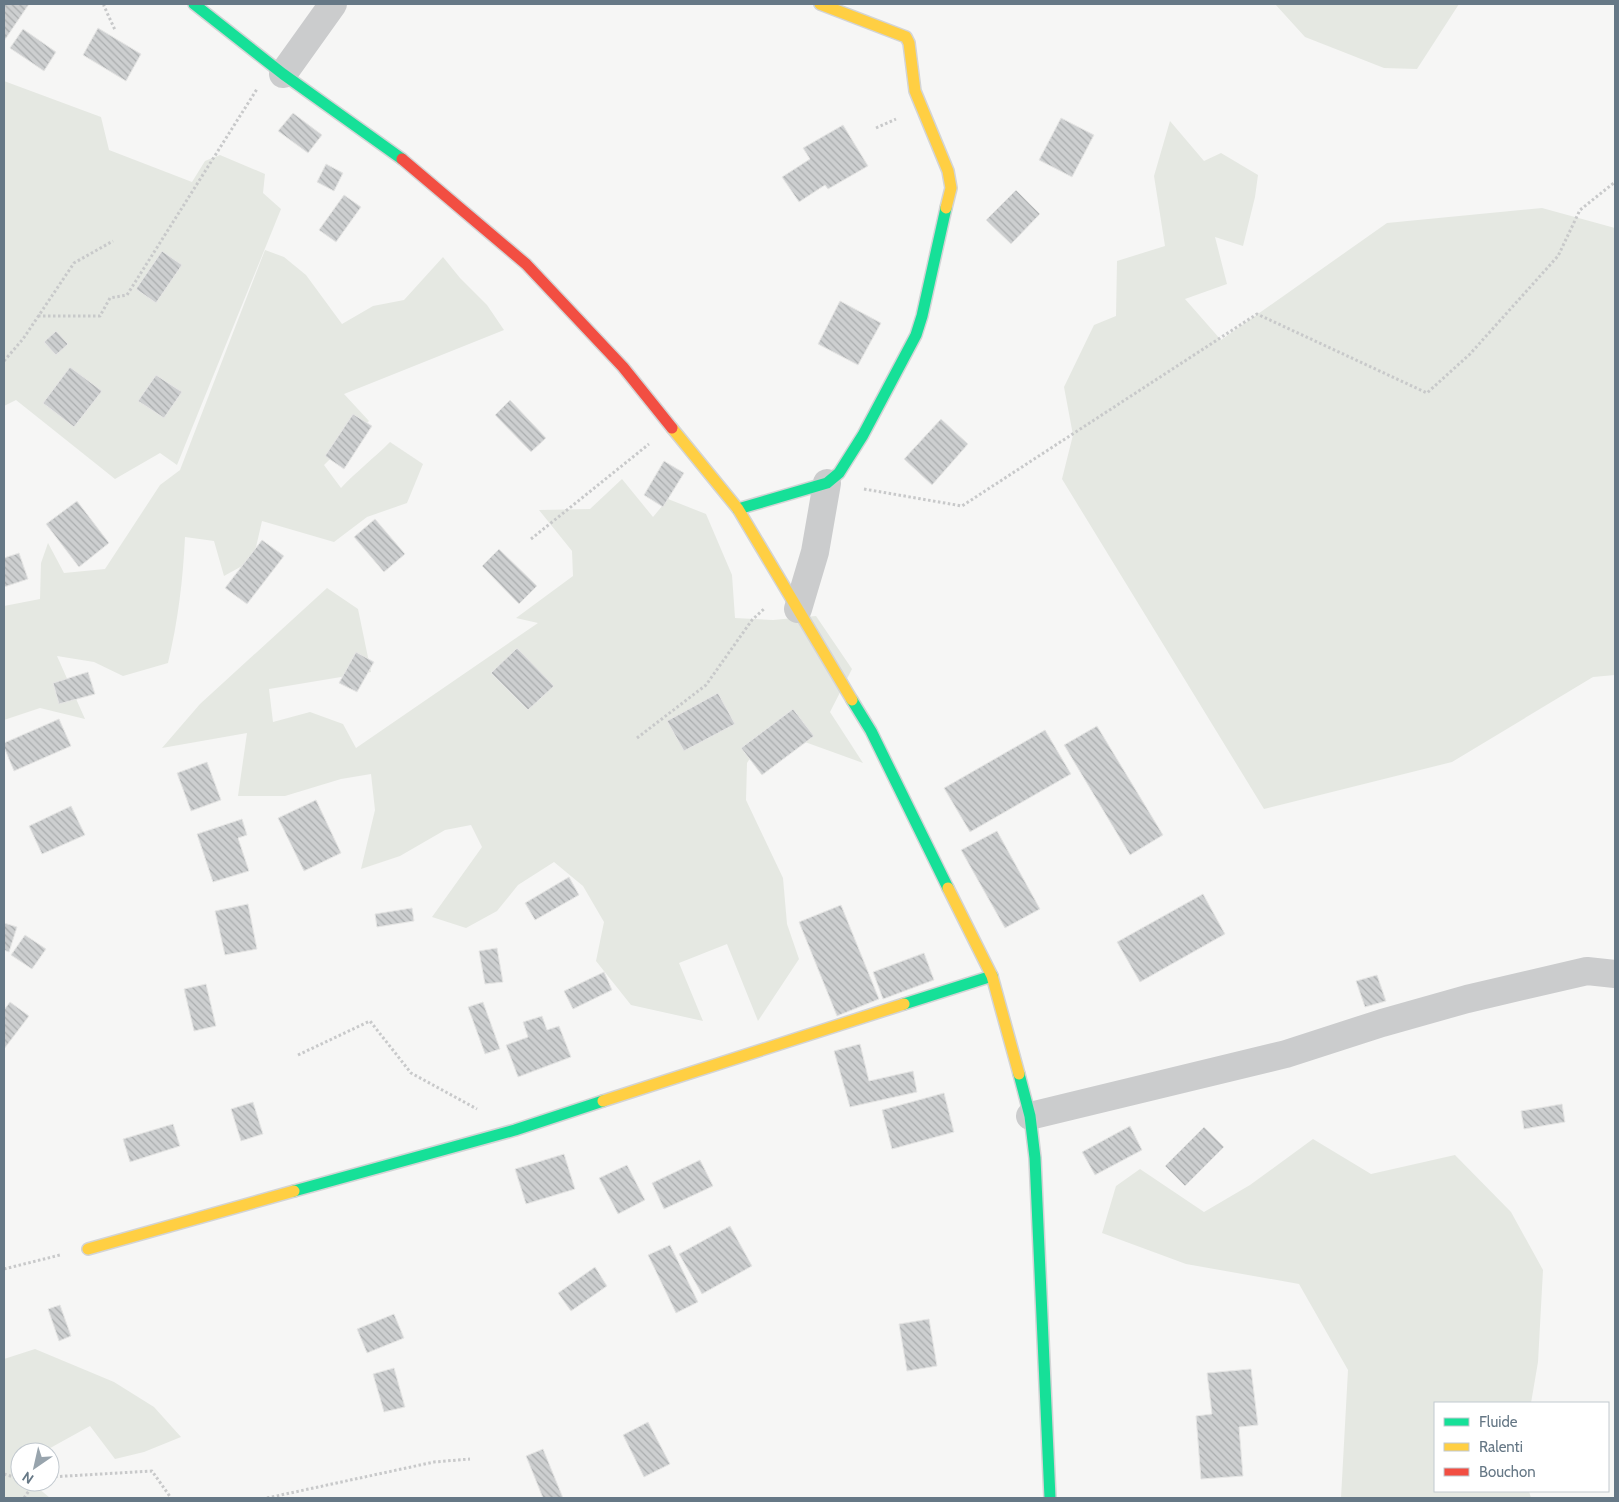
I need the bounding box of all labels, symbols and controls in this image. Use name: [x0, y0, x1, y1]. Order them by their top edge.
legend: [1434, 1402, 1609, 1492]
text: Fluide: [1479, 1413, 1518, 1431]
text: Ralenti: [1479, 1438, 1523, 1456]
north arrow: [10, 1442, 60, 1492]
text: Bouchon: [1479, 1463, 1536, 1481]
text: N: [19, 1468, 37, 1488]

